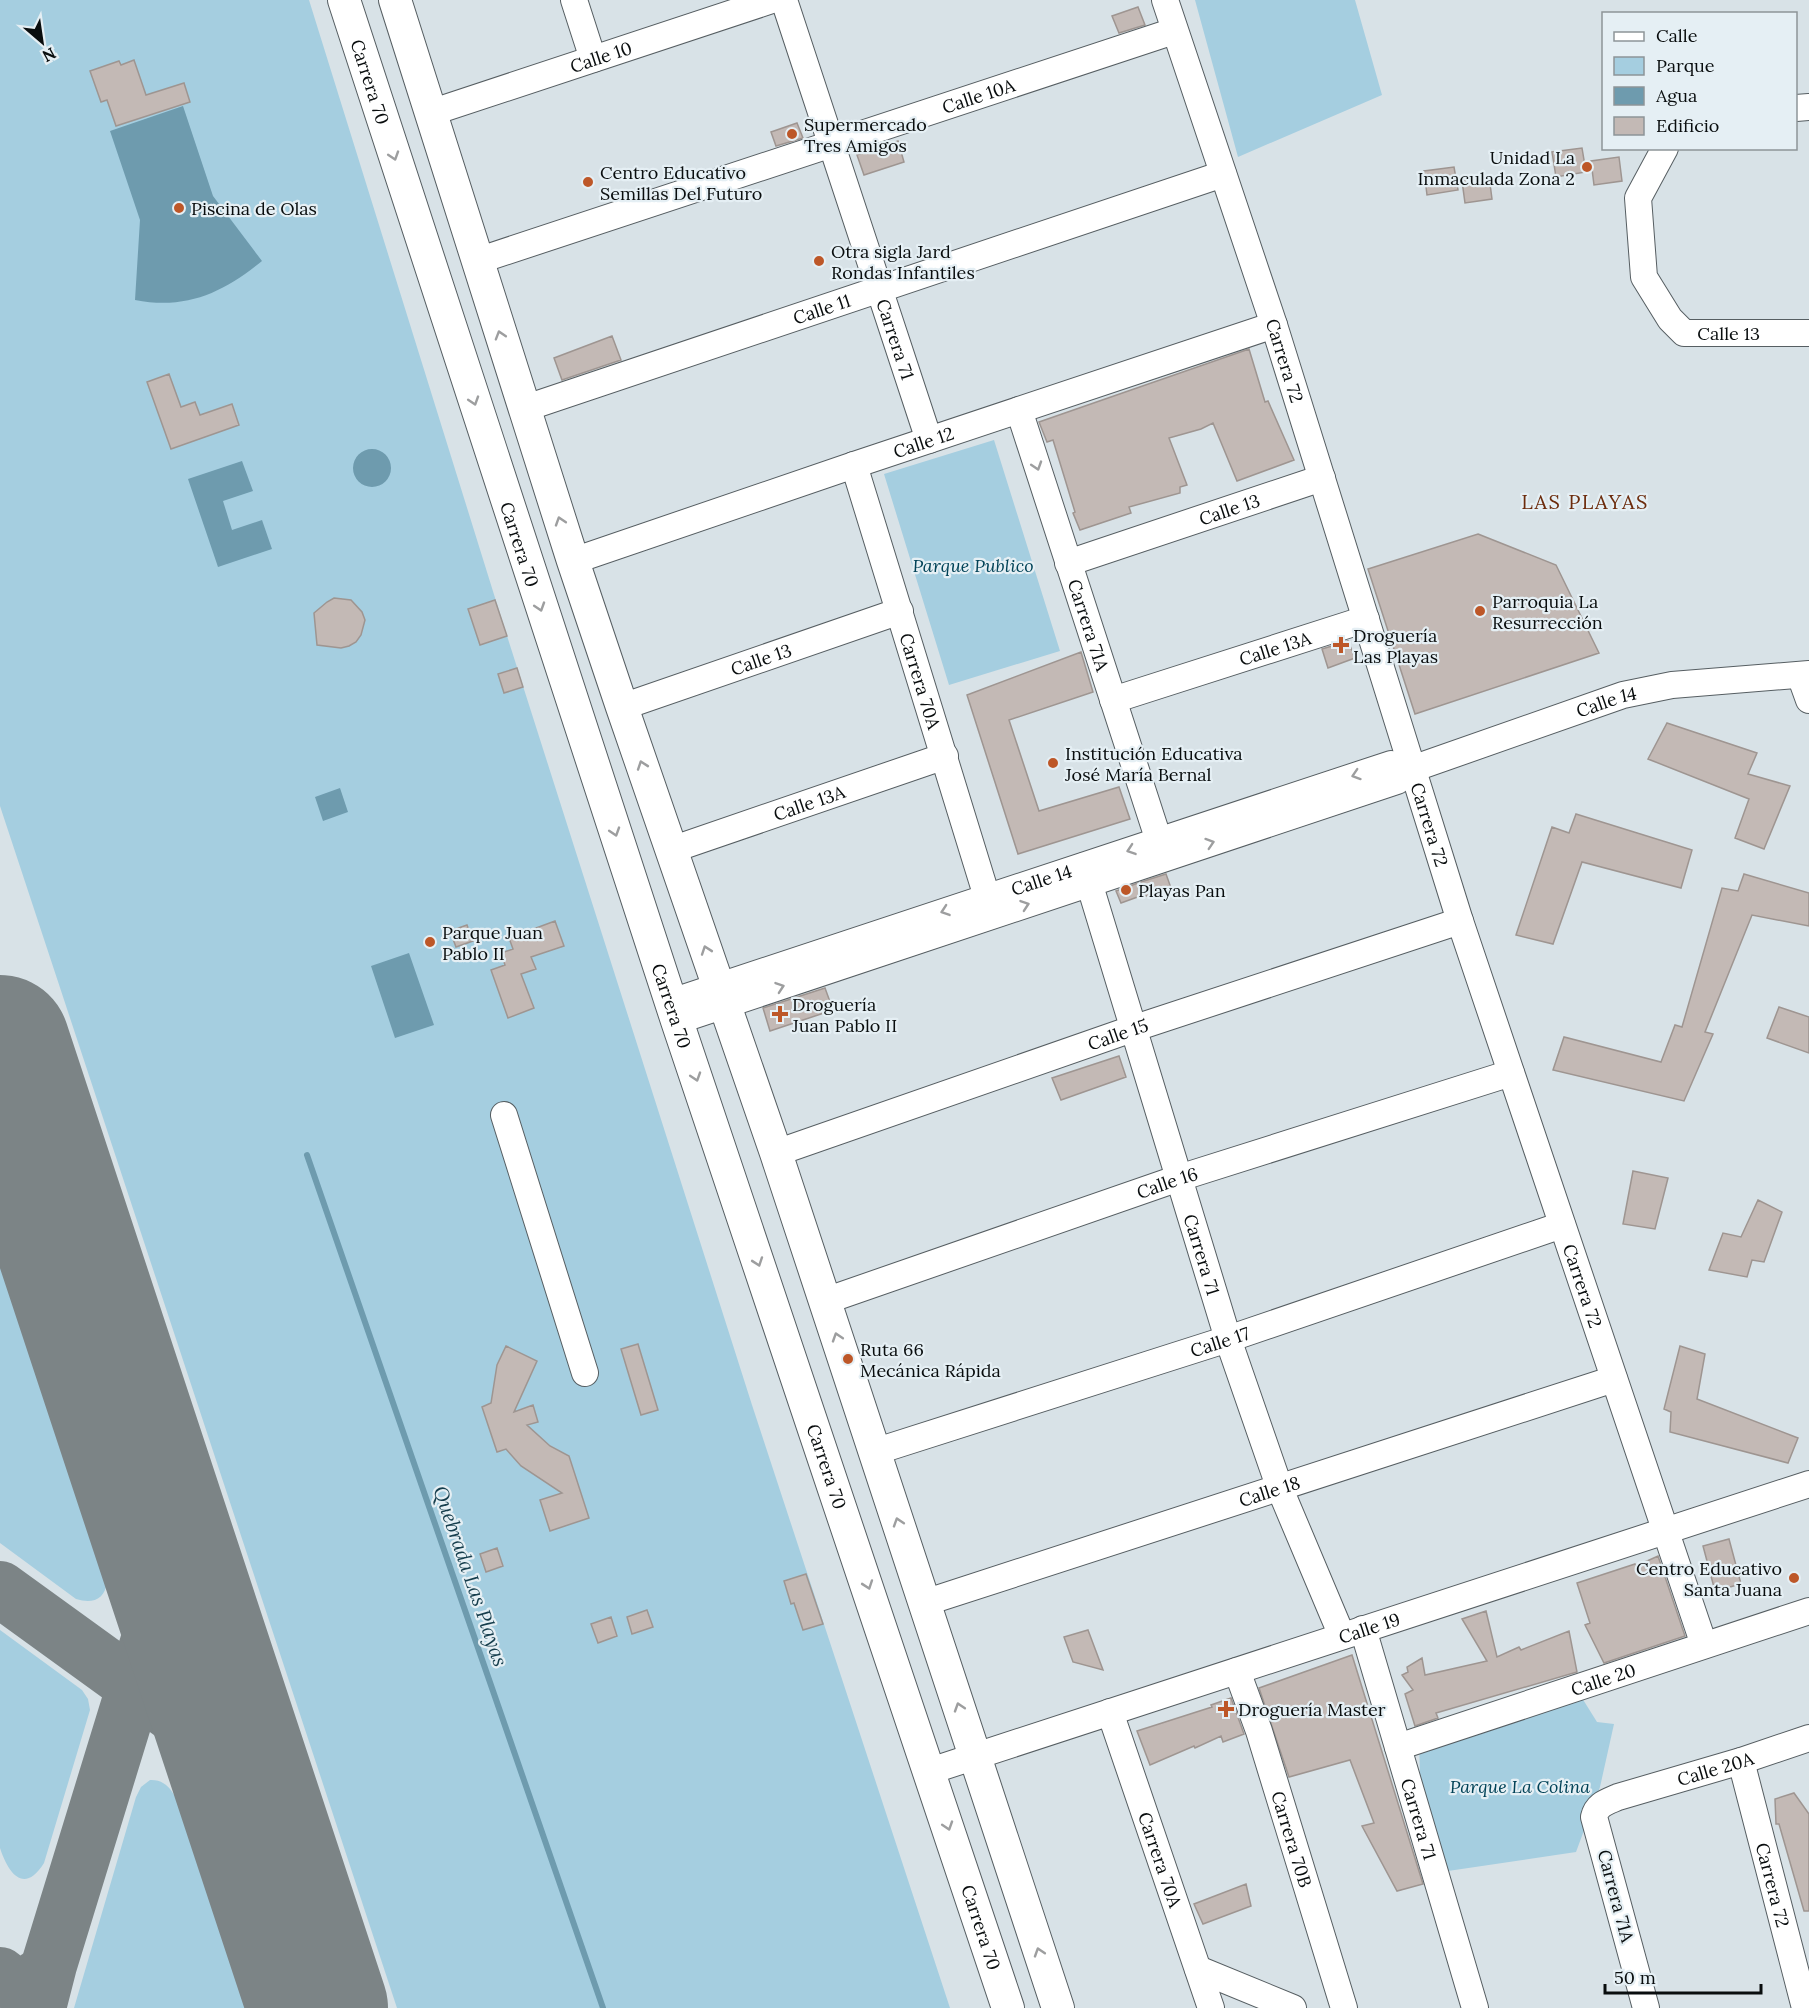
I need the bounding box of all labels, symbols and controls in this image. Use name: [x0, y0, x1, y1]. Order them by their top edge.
north arrow: [12, 12, 72, 72]
legend: [1602, 12, 1797, 150]
text: Calle: [1656, 24, 1698, 47]
street label: Carrera 70: [346, 36, 395, 127]
street label: Calle 10: [567, 36, 635, 77]
text: N: [39, 43, 60, 67]
text: Parque: [1656, 54, 1715, 77]
street label: Calle 10A: [939, 73, 1018, 118]
text: Agua: [1655, 84, 1697, 107]
place label: Supermercado Tres Amigos: [804, 113, 927, 157]
text: Edificio: [1656, 114, 1719, 137]
marker: Supermercado Tres Amigos: [785, 127, 799, 141]
place label: Unidad La Inmaculada Zona 2: [1417, 146, 1575, 190]
one-way arrow: [387, 150, 400, 161]
marker: Unidad La Inmaculada Zona 2: [1580, 160, 1594, 174]
place label: Centro Educativo Semillas Del Futuro: [600, 161, 762, 205]
marker: Centro Educativo Semillas Del Futuro: [581, 175, 595, 189]
place label: Piscina de Olas: [191, 197, 317, 220]
marker: Piscina de Olas: [172, 201, 186, 215]
place label: Otra sigla Jard Rondas Infantiles: [831, 240, 975, 284]
marker: Otra sigla Jard Rondas Infantiles: [812, 254, 826, 268]
street label: Calle 11: [790, 288, 853, 329]
street label: Carrera 71: [872, 296, 920, 382]
street label: Carrera 72: [1261, 316, 1309, 405]
street label: Calle 13: [1697, 322, 1760, 345]
one-way arrow: [495, 330, 507, 341]
one-way arrow: [466, 395, 479, 406]
street label: Calle 12: [890, 421, 957, 463]
one-way arrow: [1029, 460, 1042, 471]
street label: Calle 13: [1196, 488, 1263, 530]
district label: LAS PLAYAS: [1521, 489, 1649, 514]
street label: Carrera 70: [495, 499, 545, 590]
one-way arrow: [555, 516, 567, 527]
park label: Parque Publico: [912, 554, 1034, 577]
street label: Carrera 71A: [1063, 576, 1115, 674]
place label: Parroquia La Resurrección: [1492, 590, 1603, 634]
one-way arrow: [533, 601, 545, 612]
marker: Parroquia La Resurrección: [1473, 604, 1487, 618]
place label: Droguería Las Playas: [1353, 624, 1438, 668]
street label: Calle 13A: [1236, 626, 1314, 670]
street label: Carrera 70A: [895, 630, 946, 733]
street label: Calle 13: [728, 638, 794, 680]
marker: Droguería Las Playas: [1334, 638, 1348, 652]
street label: Calle 14: [1573, 681, 1639, 722]
place label: Institución Educativa José María Bernal: [1064, 742, 1243, 786]
marker: Institución Educativa José María Bernal: [1046, 756, 1060, 770]
one-way arrow: [636, 760, 649, 771]
one-way arrow: [1351, 768, 1362, 781]
street label: Calle 13A: [770, 779, 849, 826]
street label: Carrera 72: [1406, 780, 1454, 869]
one-way arrow: [607, 826, 620, 837]
one-way arrow: [1204, 838, 1215, 850]
one-way arrow: [1126, 843, 1137, 855]
street label: Calle 14: [1008, 859, 1075, 900]
place label: Playas Pan: [1138, 879, 1226, 902]
marker: Playas Pan: [1119, 883, 1133, 897]
one-way arrow: [1019, 899, 1030, 912]
one-way arrow: [940, 903, 951, 916]
place label: Parque Juan Pablo II: [442, 921, 543, 965]
marker: Parque Juan Pablo II: [423, 935, 437, 949]
one-way arrow: [700, 945, 713, 956]
street label: Carrera 70: [647, 960, 697, 1051]
one-way arrow: [775, 982, 785, 995]
place label: Droguería Juan Pablo II: [791, 993, 897, 1037]
marker: Droguería Juan Pablo II: [773, 1007, 787, 1021]
street label: Calle 15: [1085, 1013, 1151, 1055]
one-way arrow: [689, 1071, 701, 1082]
street label: Calle 16: [1133, 1161, 1200, 1203]
street label: Carrera 71: [1179, 1211, 1225, 1298]
street label: Carrera 72: [1558, 1241, 1608, 1331]
one-way arrow: [751, 1256, 764, 1267]
street label: Calle 17: [1187, 1321, 1252, 1362]
one-way arrow: [831, 1332, 844, 1343]
place label: Ruta 66 Mecánica Rápida: [860, 1338, 1001, 1382]
marker: Ruta 66 Mecánica Rápida: [841, 1352, 855, 1366]
street label: Carrera 70: [802, 1421, 852, 1512]
street label: Calle 18: [1236, 1470, 1303, 1512]
water label: Quebrada Las Playas: [428, 1483, 514, 1669]
one-way arrow: [892, 1517, 905, 1528]
place label: Centro Educativo Santa Juana: [1636, 1557, 1782, 1601]
marker: Centro Educativo Santa Juana: [1787, 1571, 1801, 1585]
one-way arrow: [861, 1580, 873, 1590]
street label: Calle 19: [1336, 1607, 1403, 1648]
street label: Calle 20: [1568, 1658, 1639, 1701]
place label: Droguería Master: [1238, 1698, 1386, 1721]
one-way arrow: [954, 1702, 966, 1713]
marker: Droguería Master: [1219, 1702, 1233, 1716]
street label: Calle 20A: [1674, 1746, 1757, 1791]
street label: Carrera 71: [1396, 1775, 1442, 1862]
park label: Parque La Colina: [1450, 1775, 1590, 1798]
street label: Carrera 70B: [1267, 1788, 1318, 1890]
street label: Carrera 70A: [1133, 1809, 1188, 1911]
one-way arrow: [941, 1820, 954, 1831]
street label: Carrera 72: [1751, 1840, 1795, 1930]
street label: Carrera 71A: [1593, 1847, 1640, 1946]
street label: Carrera 70: [957, 1882, 1006, 1973]
one-way arrow: [1034, 1947, 1047, 1958]
scale bar: [1605, 1957, 1761, 1995]
text: 50 m: [1614, 1966, 1656, 1989]

